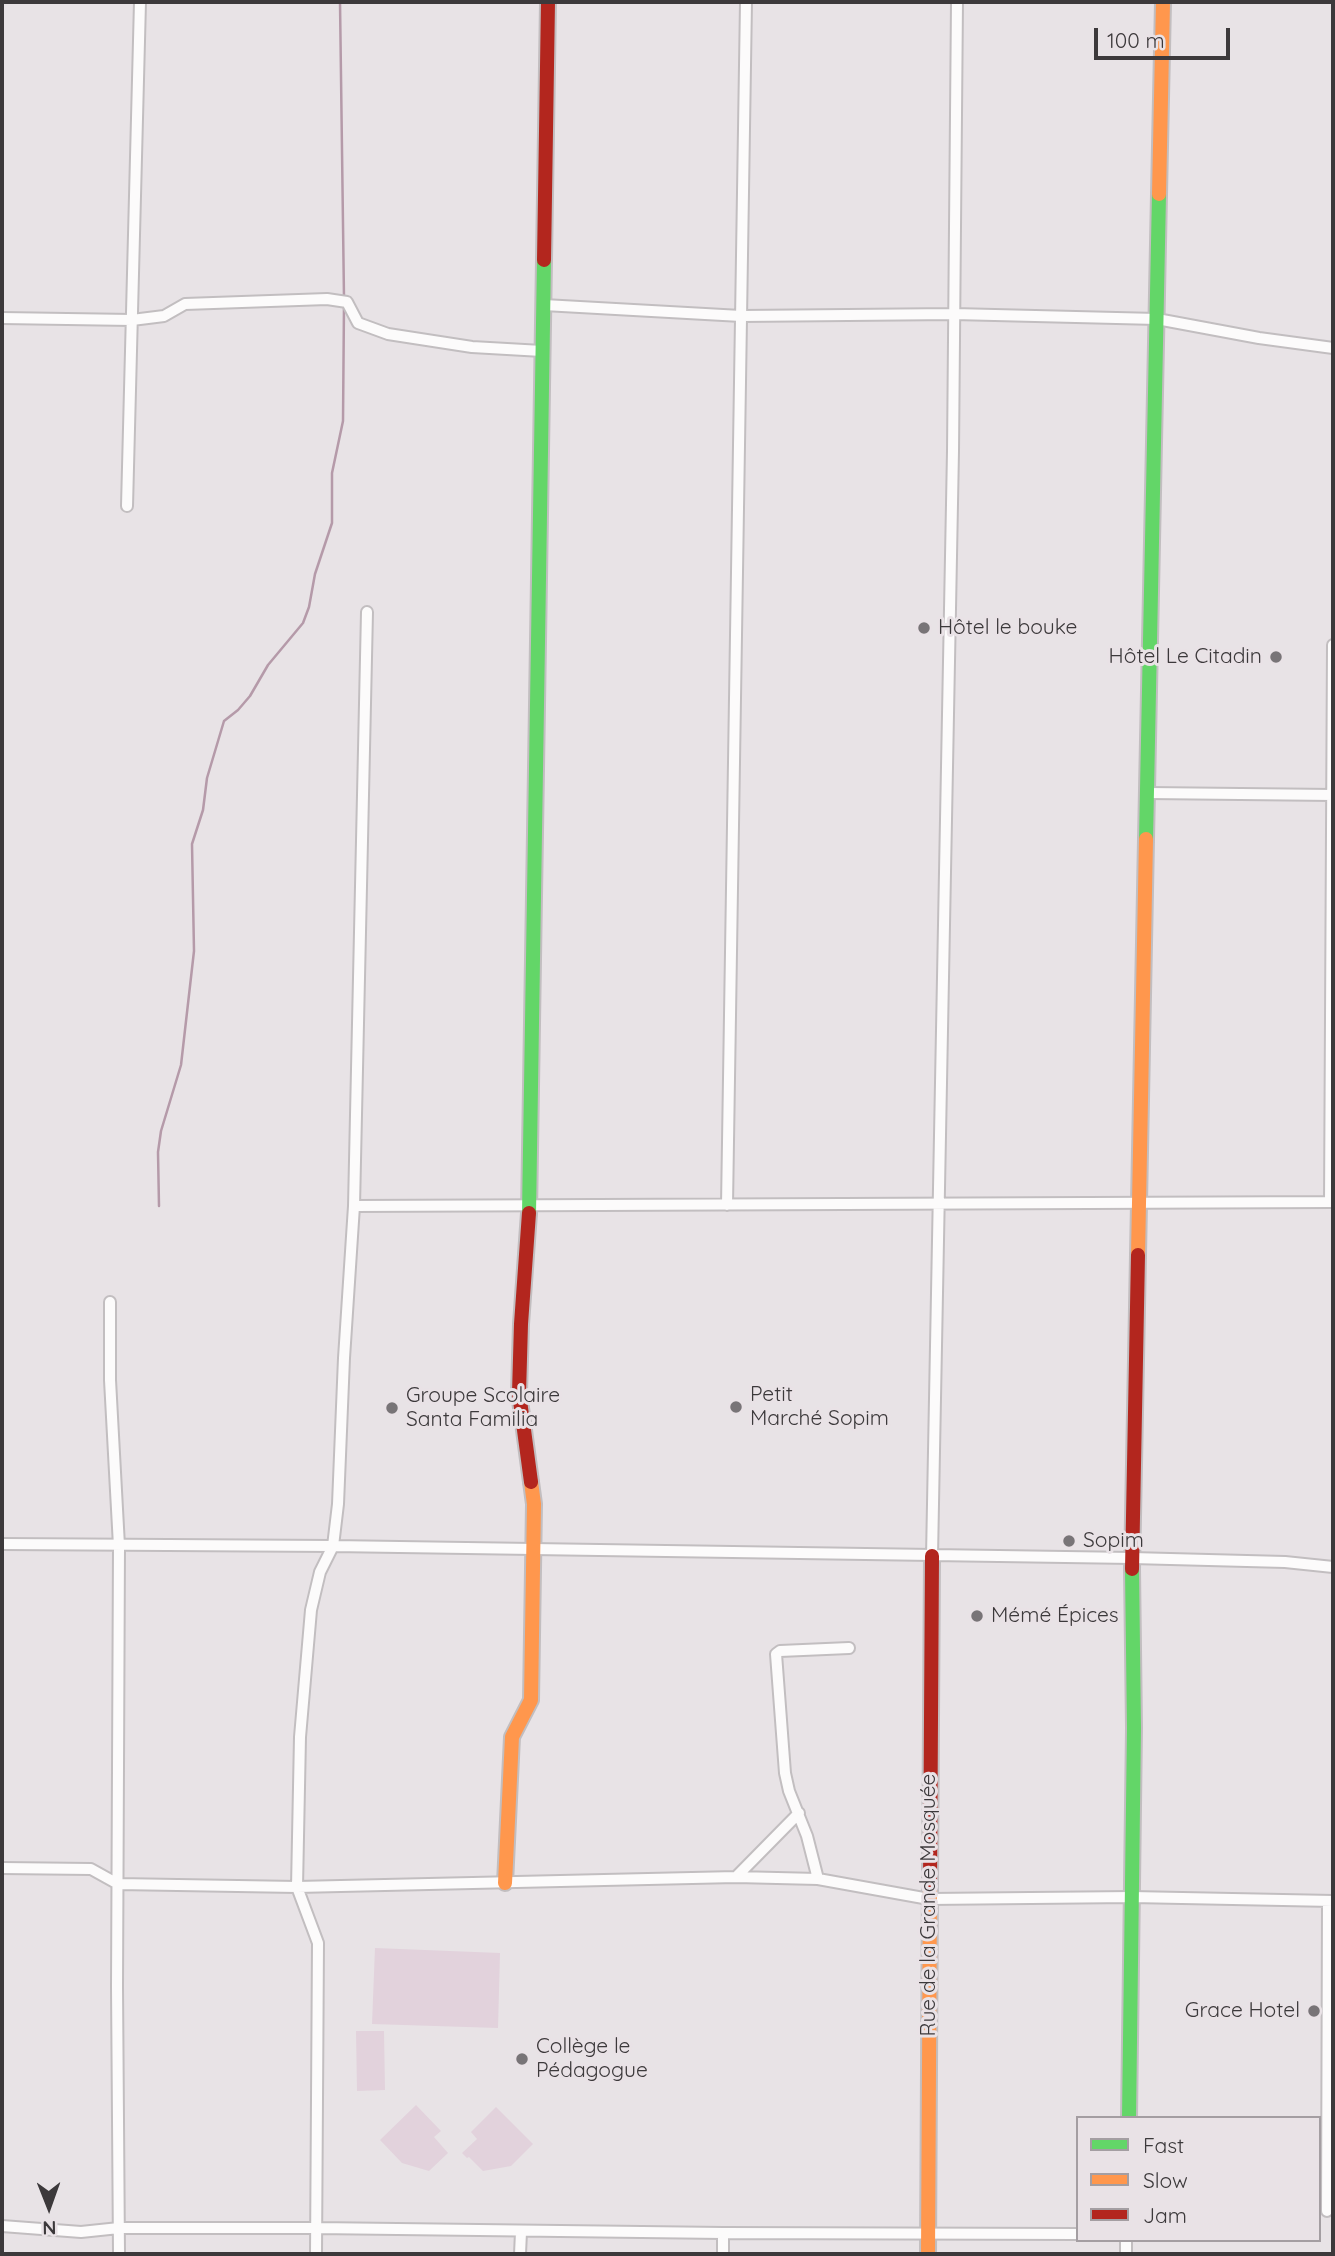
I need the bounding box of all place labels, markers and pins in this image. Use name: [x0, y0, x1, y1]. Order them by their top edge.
place label: Hôtel le bouke: [938, 615, 1077, 641]
marker: Hôtel le bouke: [916, 620, 932, 636]
place label: Hôtel Le Citadin: [1109, 644, 1262, 670]
marker: Hôtel Le Citadin: [1268, 649, 1284, 665]
place label: Petit Marché Sopim: [750, 1382, 889, 1432]
place label: Groupe Scolaire Santa Familia: [406, 1383, 560, 1433]
marker: Petit Marché Sopim: [728, 1399, 744, 1415]
marker: Groupe Scolaire Santa Familia: [384, 1400, 400, 1416]
place label: Sopim: [1083, 1528, 1144, 1554]
marker: Sopim: [1061, 1533, 1077, 1549]
place label: Mémé Épices: [991, 1603, 1119, 1629]
marker: Mémé Épices: [969, 1608, 985, 1624]
place label: Grace Hotel: [1185, 1998, 1300, 2024]
marker: Grace Hotel: [1306, 2003, 1322, 2019]
place label: Collège le Pédagogue: [536, 2034, 648, 2084]
marker: Collège le Pédagogue: [514, 2051, 530, 2067]

